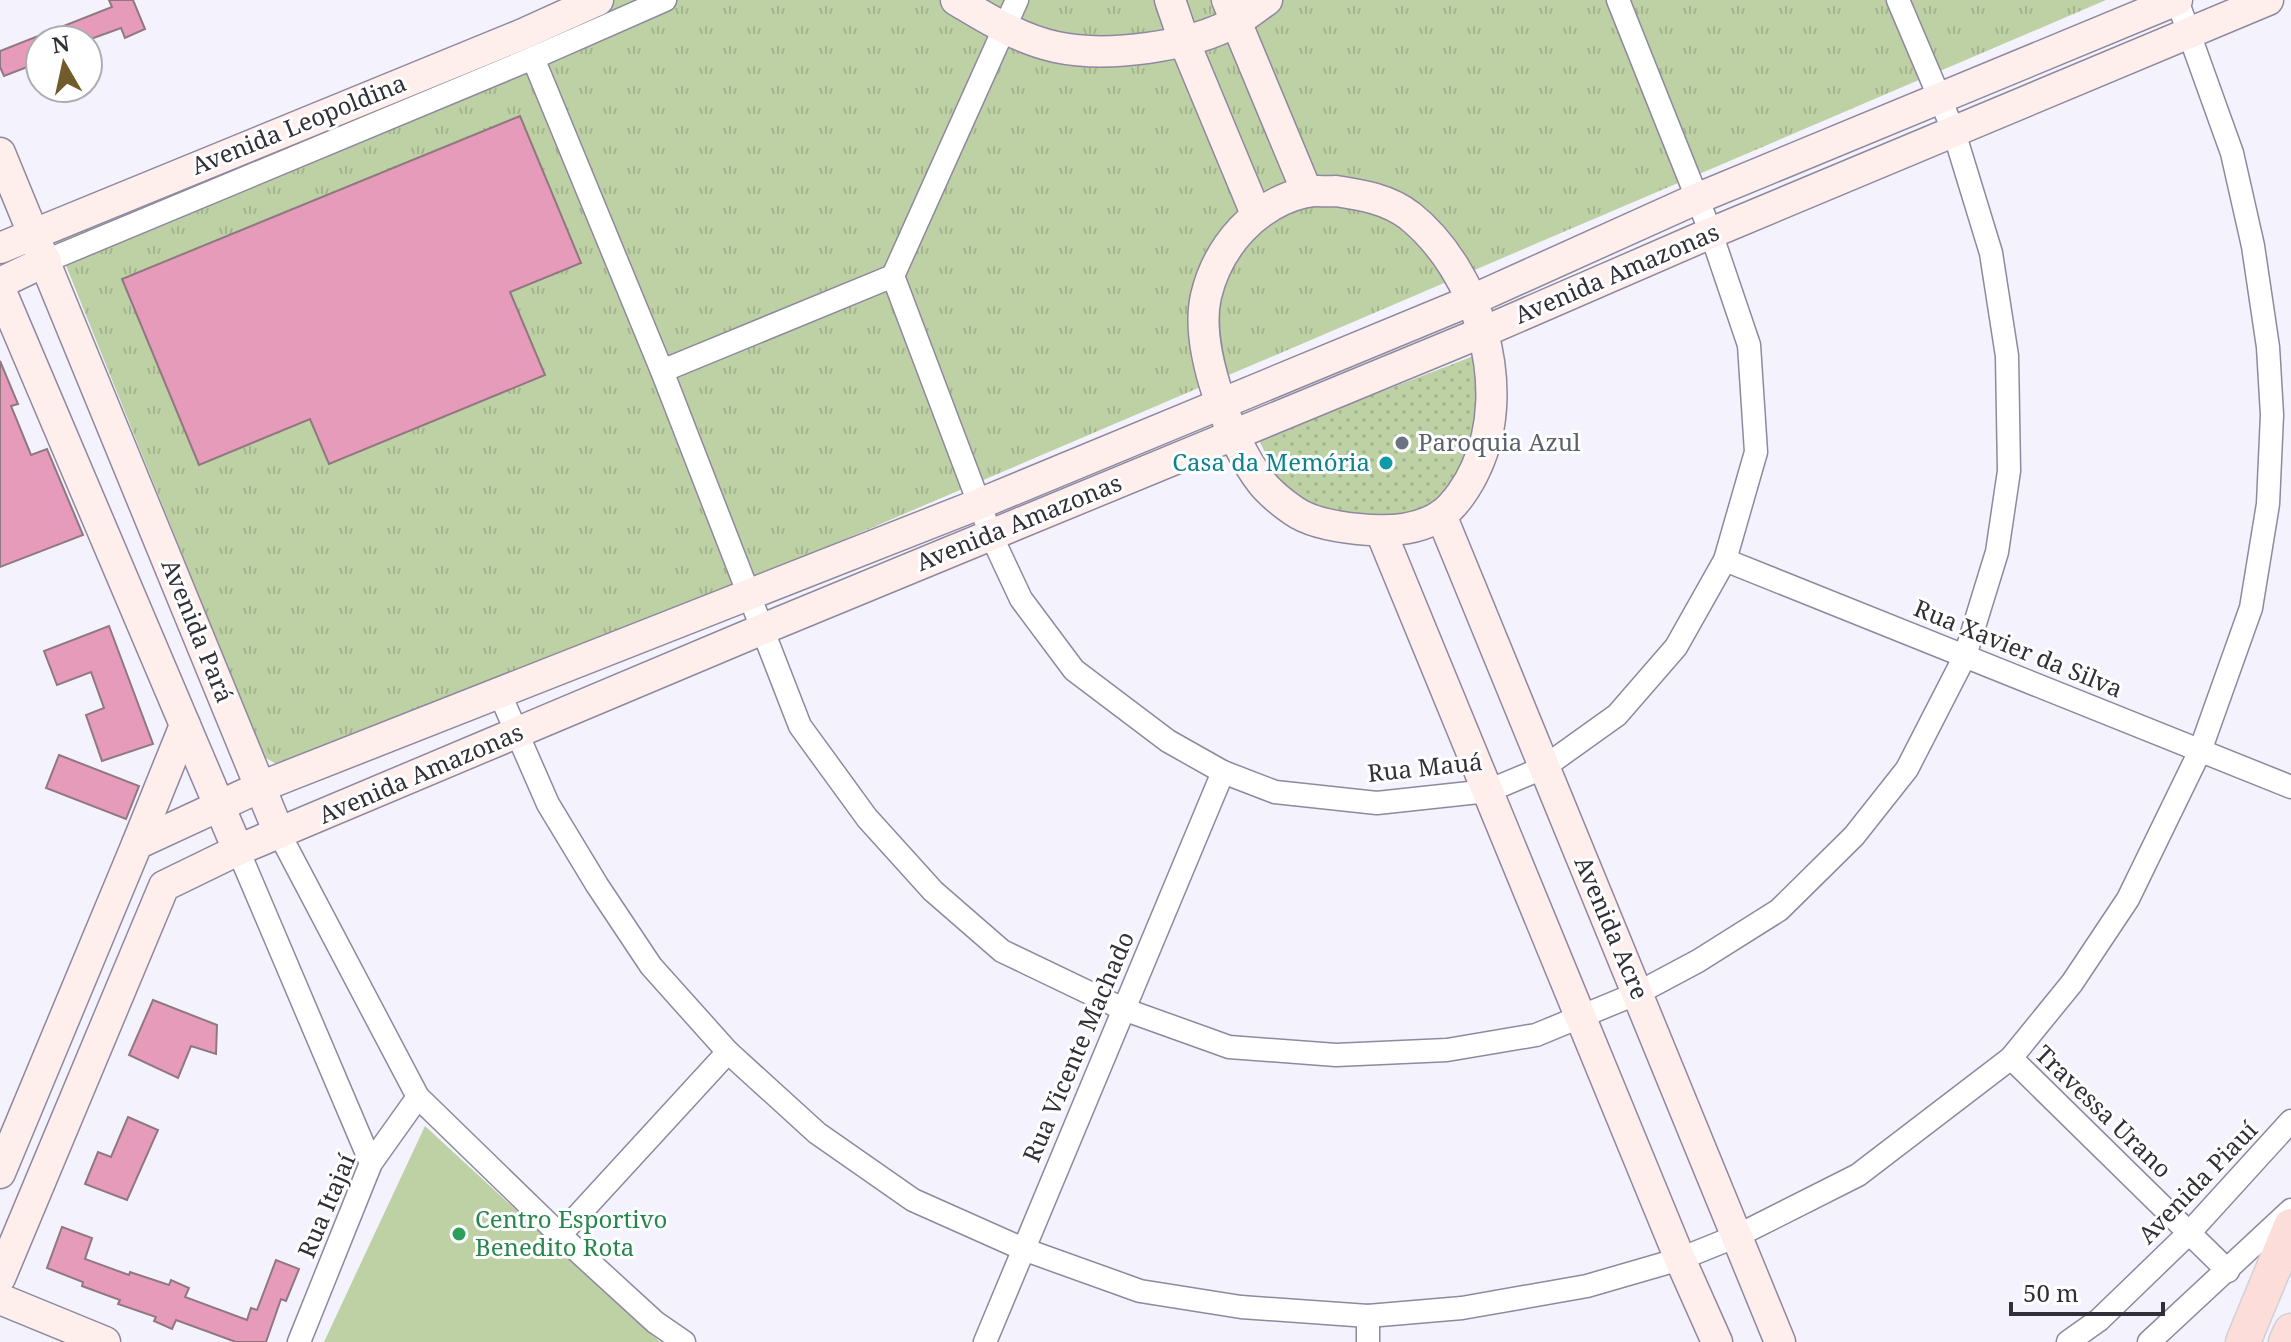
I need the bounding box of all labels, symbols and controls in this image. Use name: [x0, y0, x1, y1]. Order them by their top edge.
north arrow: [24, 24, 104, 104]
text: N: [50, 27, 72, 59]
street label: Avenida Leopoldina: [186, 65, 411, 182]
street label: Avenida Amazonas: [1509, 215, 1724, 331]
place label: Paroquia Azul: [1418, 425, 1581, 458]
marker: Paroquia Azul: [1393, 434, 1411, 452]
place label: Casa da Memória: [1172, 445, 1370, 478]
marker: Casa da Memória: [1377, 454, 1395, 472]
street label: Avenida Amazonas: [911, 465, 1126, 578]
street label: Avenida Pará: [155, 554, 242, 707]
street label: Rua Xavier da Silva: [1909, 591, 2128, 705]
street label: Avenida Amazonas: [313, 715, 528, 831]
street label: Rua Mauá: [1366, 744, 1484, 789]
street label: Avenida Acre: [1567, 851, 1657, 1004]
street label: Rua Vicente Machado: [1014, 926, 1141, 1167]
street label: Travessa Urano: [2029, 1037, 2180, 1185]
street label: Avenida Piauí: [2130, 1113, 2264, 1250]
street label: Rua Itajaí: [289, 1148, 362, 1262]
place label: Centro Esportivo Benedito Rota: [475, 1202, 667, 1263]
marker: Centro Esportivo Benedito Rota: [450, 1225, 468, 1243]
scale bar: [2011, 1266, 2163, 1316]
text: 50 m: [2023, 1276, 2079, 1309]

